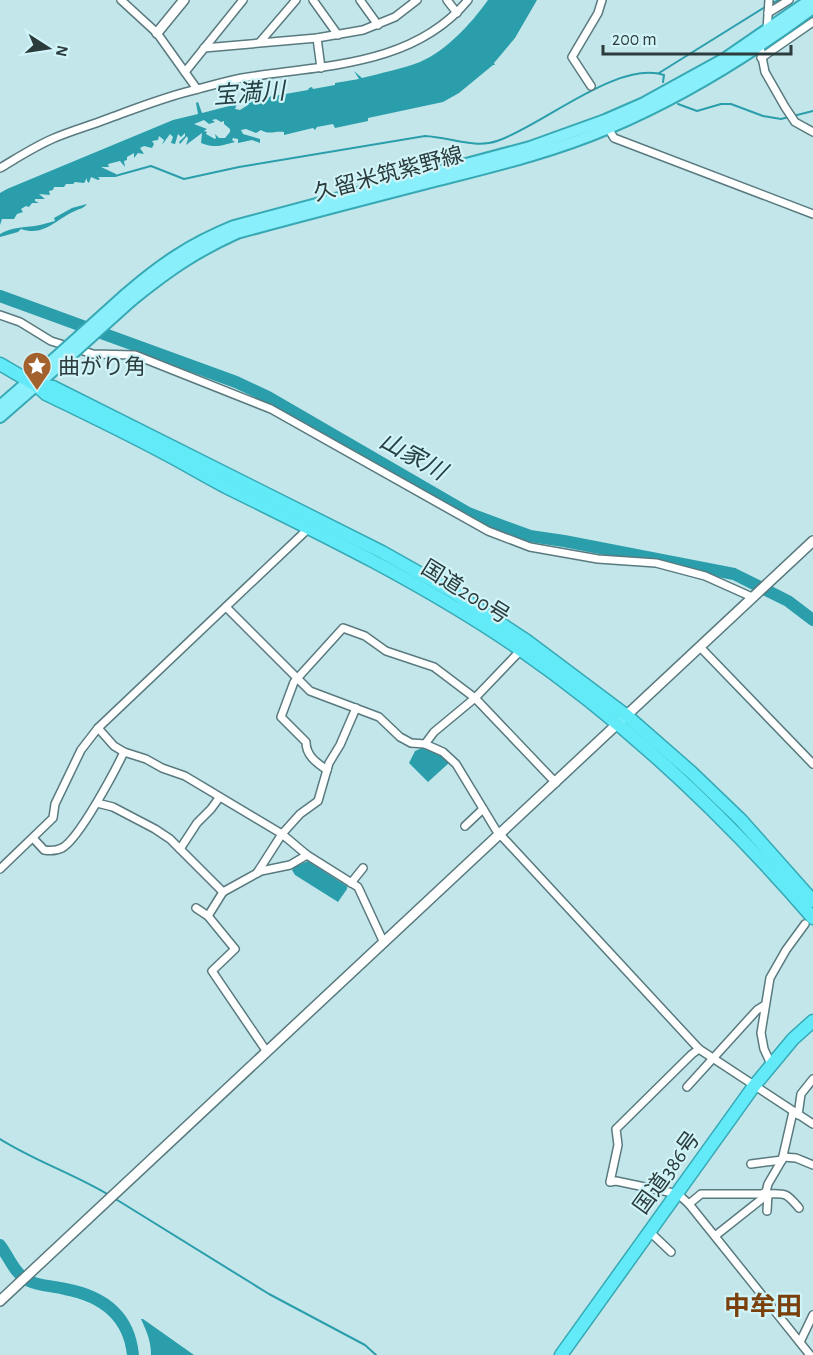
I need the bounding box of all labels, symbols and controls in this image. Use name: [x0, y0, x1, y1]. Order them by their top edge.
north arrow: [18, 18, 78, 78]
scale bar: [603, 18, 790, 56]
text: 200 m: [612, 31, 657, 49]
text: N: [53, 44, 71, 58]
water label: 宝満川: [212, 77, 289, 108]
street label: 久留米筑紫野線: [311, 142, 465, 205]
place icon: 曲がり角: [21, 350, 53, 392]
place label: 曲がり角: [58, 355, 146, 378]
water label: 山家川: [375, 427, 453, 486]
street label: 国道200号: [418, 555, 514, 627]
street label: 国道386号: [629, 1127, 704, 1218]
district label: 中牟田: [724, 1292, 802, 1320]

